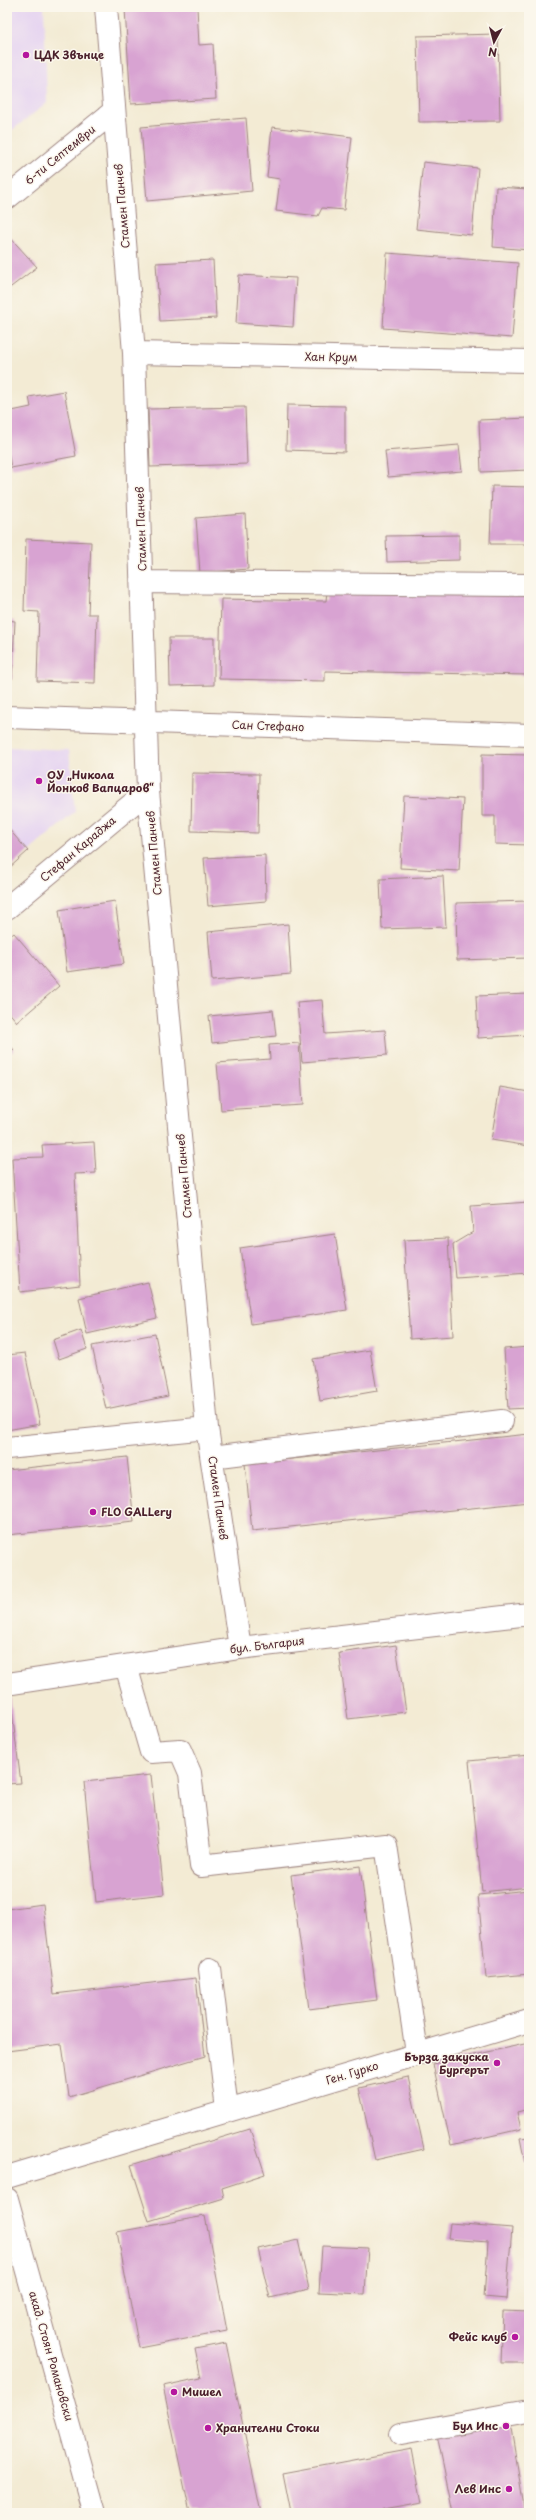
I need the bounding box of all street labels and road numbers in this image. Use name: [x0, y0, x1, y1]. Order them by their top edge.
street label: 6-ти Септември: [21, 121, 99, 189]
street label: Стамен Панчев: [109, 163, 134, 249]
street label: Хан Крум: [304, 348, 358, 365]
street label: Стамен Панчев: [131, 486, 150, 572]
street label: Сан Стефано: [231, 716, 305, 735]
street label: Стамен Панчев: [141, 810, 166, 896]
street label: Стефан Караджа: [36, 812, 120, 886]
street label: Стамен Панчев: [171, 1133, 196, 1219]
street label: Стамен Панчев: [204, 1455, 233, 1541]
street label: бул. България: [229, 1631, 305, 1658]
street label: Ген. Гурко: [323, 2056, 380, 2089]
street label: акад. Стоян Романовски: [25, 2289, 78, 2423]

